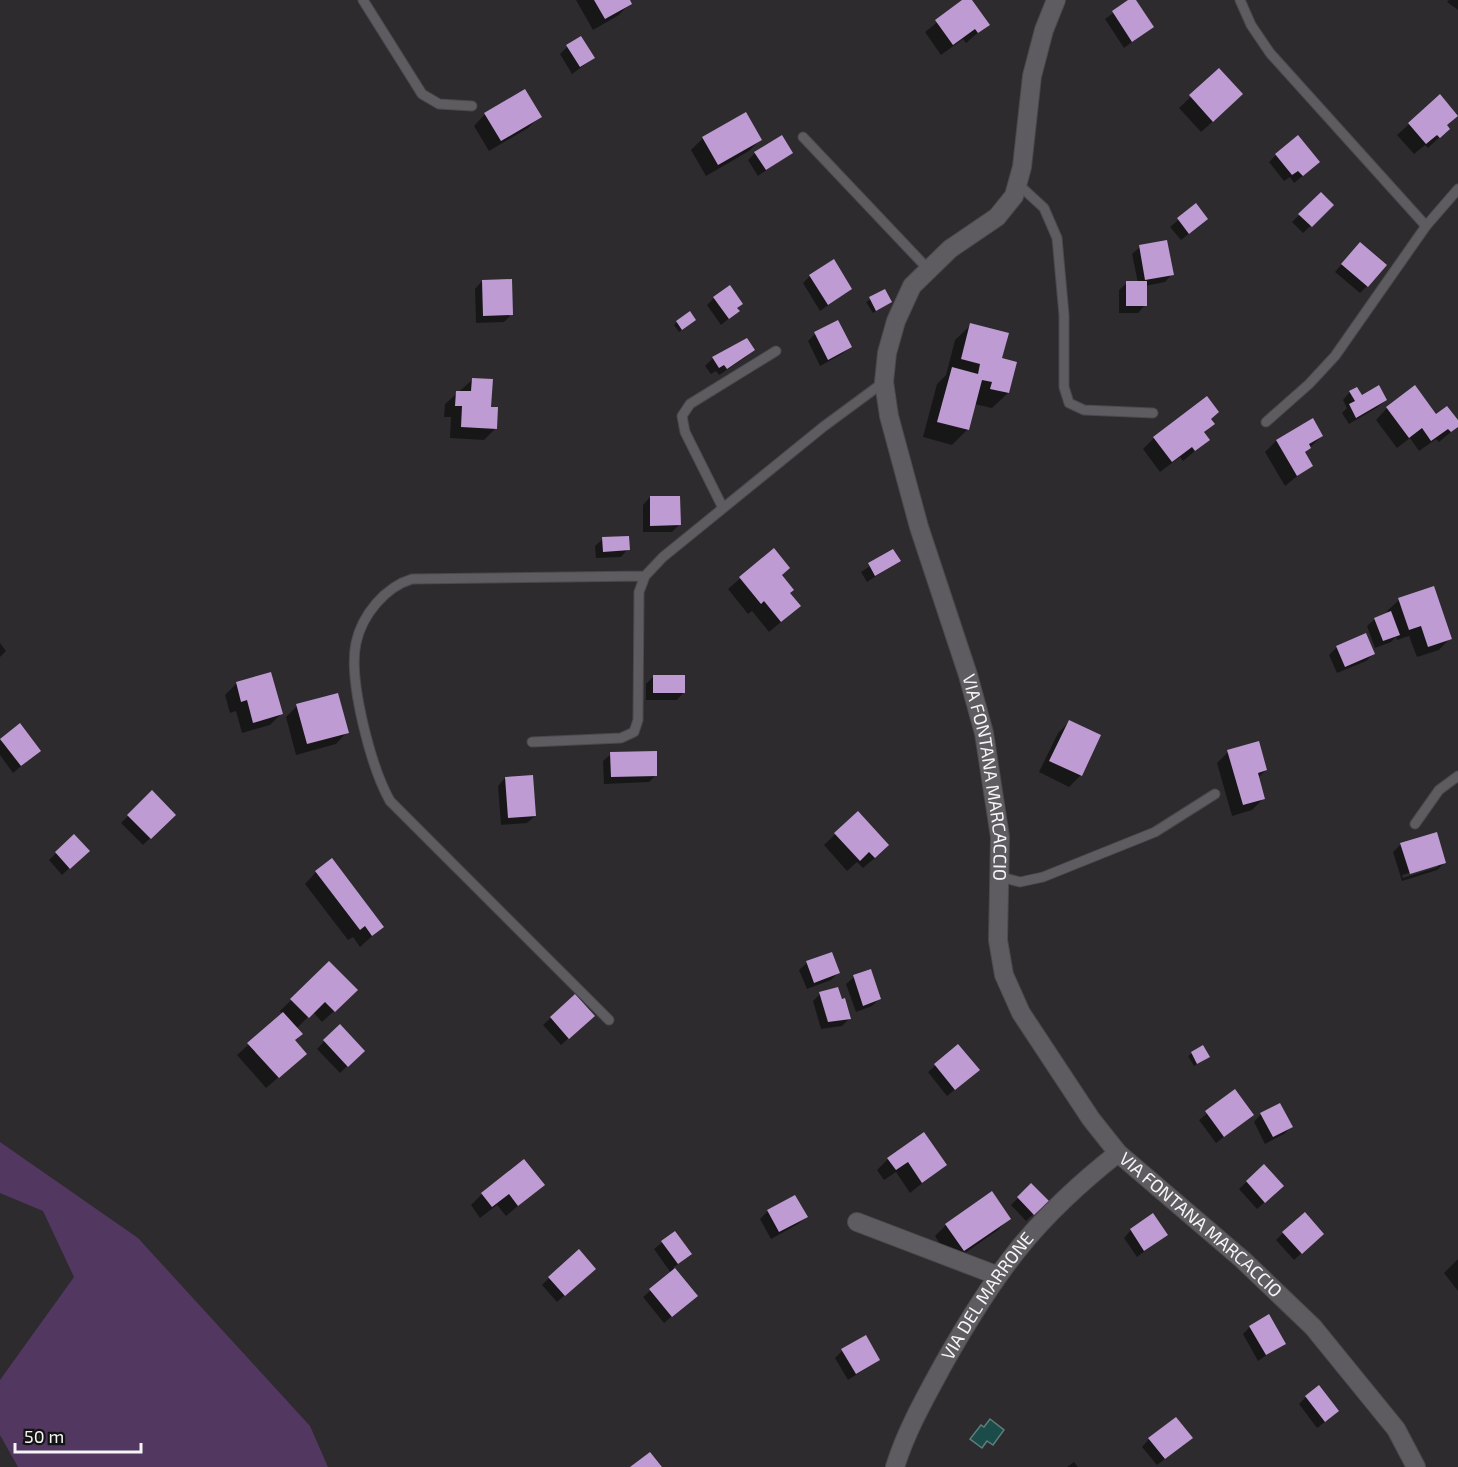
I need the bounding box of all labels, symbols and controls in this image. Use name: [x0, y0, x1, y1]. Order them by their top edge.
street label: VIA FONTANA MARCACCIO: [958, 672, 1012, 881]
street label: VIA FONTANA MARCACCIO: [1115, 1147, 1287, 1302]
street label: VIA DEL MARRONE: [936, 1227, 1038, 1363]
scale bar: [15, 1416, 141, 1454]
text: 50 m: [24, 1425, 64, 1447]

